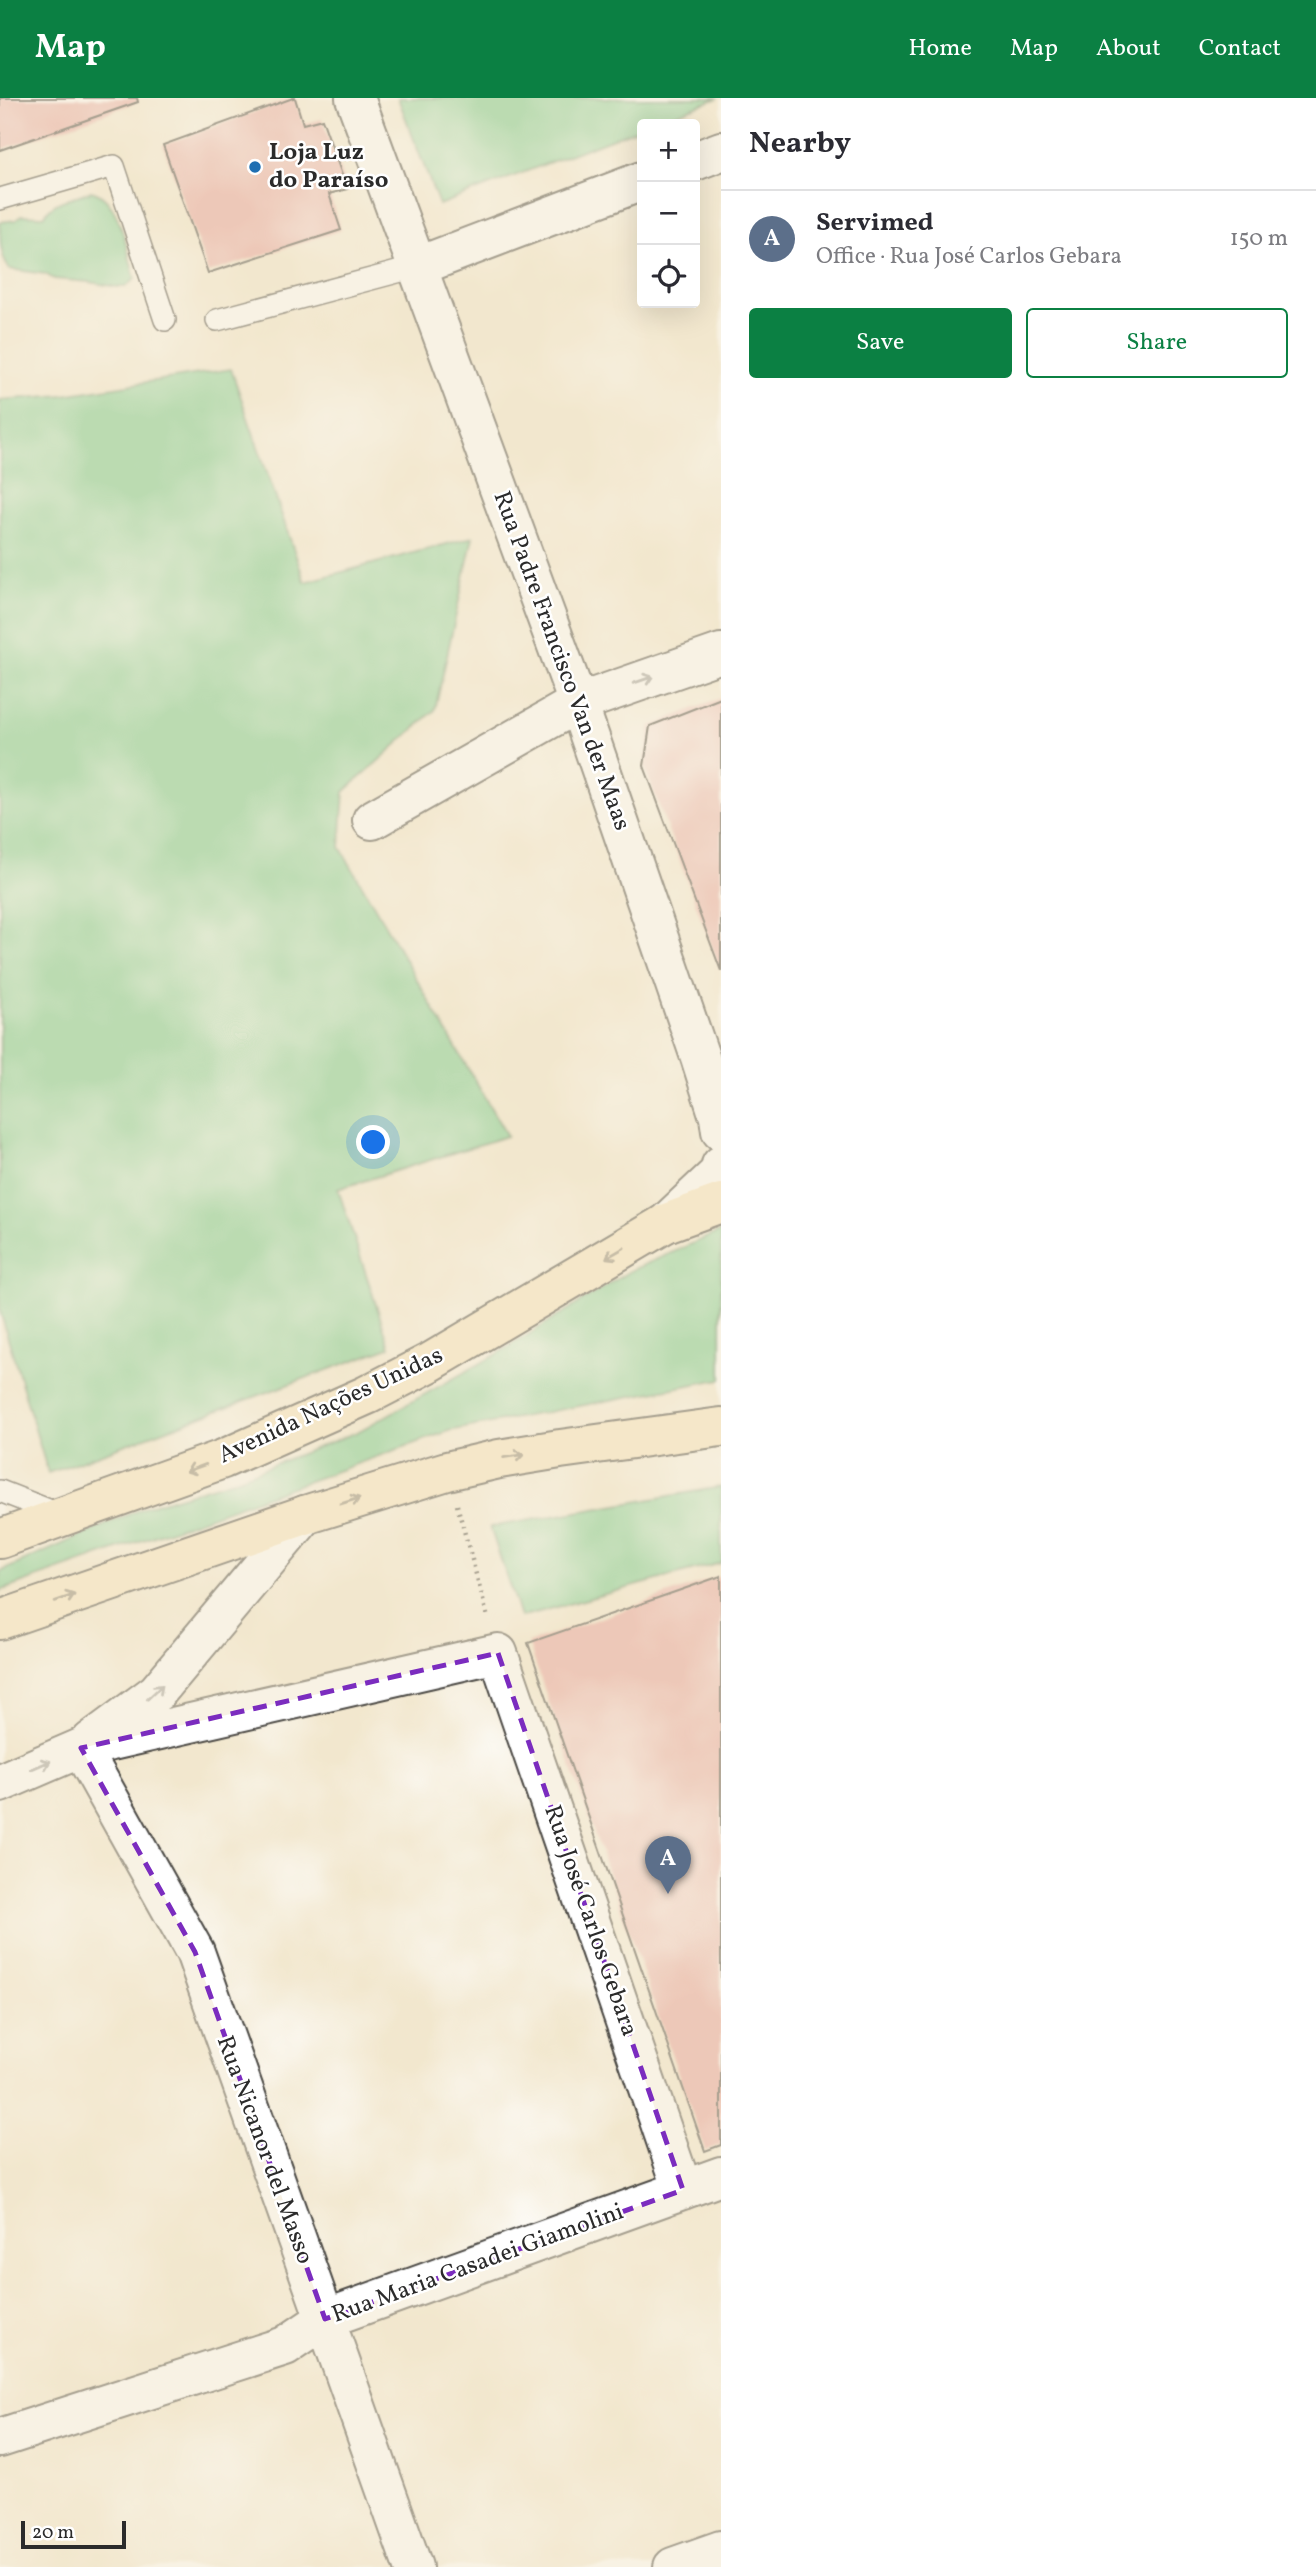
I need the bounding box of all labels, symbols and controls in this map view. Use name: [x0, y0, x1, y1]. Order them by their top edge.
text: Map: [35, 26, 106, 72]
text: Home: [908, 32, 972, 66]
text: Map: [1010, 32, 1058, 66]
text: About: [1096, 32, 1161, 66]
text: Contact: [1199, 32, 1281, 66]
map controls: [637, 119, 700, 308]
button: +: [637, 119, 700, 182]
text: Nearby: [749, 123, 851, 165]
place label: Loja Luz do Paraíso: [269, 136, 388, 198]
marker: Loja Luz do Paraíso: [247, 159, 263, 175]
button: −: [637, 182, 700, 245]
text: Servimed: [816, 205, 934, 241]
text: A: [764, 223, 780, 255]
text: 150 m: [1230, 223, 1288, 255]
text: Office · Rua José Carlos Gebara: [816, 241, 1122, 273]
button: locate: [637, 245, 700, 308]
button: Save: [749, 308, 1012, 378]
button: Share: [1026, 308, 1288, 378]
street label: Rua Padre Francisco Van der Maas: [484, 487, 638, 835]
one-way arrow: [631, 673, 653, 685]
your location: [356, 1125, 390, 1159]
one-way arrow: [606, 1246, 626, 1260]
street label: Avenida Nações Unidas: [213, 1339, 449, 1473]
one-way arrow: [502, 1449, 525, 1462]
one-way arrow: [185, 1463, 207, 1475]
one-way arrow: [338, 1494, 360, 1507]
one-way arrow: [53, 1591, 75, 1603]
one-way arrow: [146, 1683, 163, 1700]
one-way arrow: [29, 1758, 51, 1771]
street label: Rua José Carlos Gebara: [534, 1801, 646, 2041]
pin: A: [645, 1836, 691, 1894]
street label: Rua Nicanor del Masso: [207, 2031, 321, 2269]
street label: Rua Maria Casadei Giamolini: [327, 2195, 629, 2333]
scale bar: [21, 2518, 126, 2550]
text: 20 m: [32, 2520, 74, 2546]

